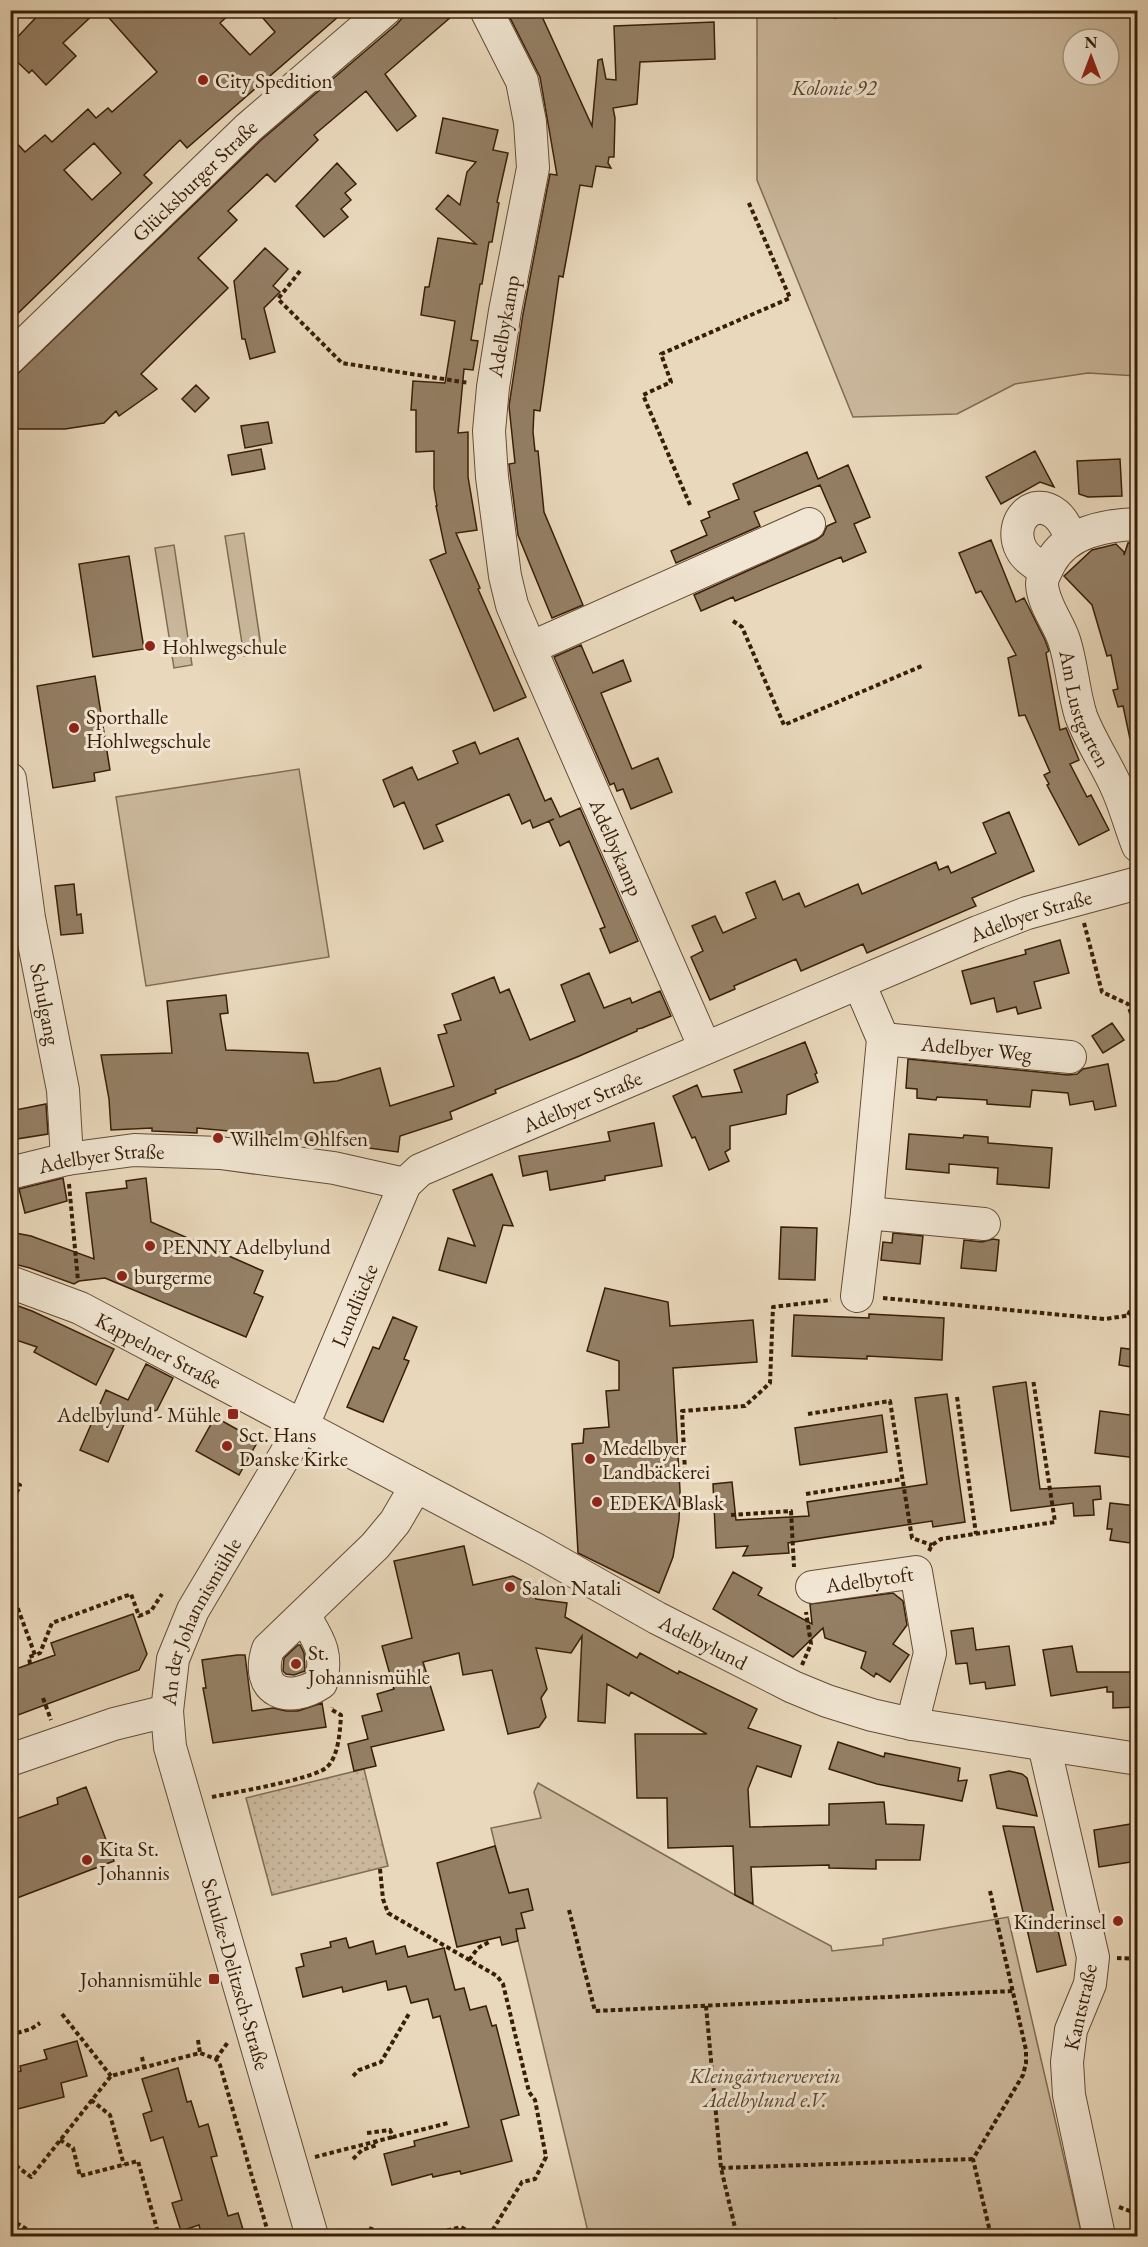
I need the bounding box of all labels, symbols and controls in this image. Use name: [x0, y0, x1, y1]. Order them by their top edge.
north arrow: [1061, 27, 1121, 87]
text: N: [1085, 32, 1098, 53]
place label: City Spedition: [215, 67, 333, 94]
marker: City Spedition: [196, 73, 210, 87]
park label: Kolonie 92: [791, 74, 877, 101]
street label: Glücksburger Straße: [125, 113, 262, 247]
street label: Adelbykamp: [481, 273, 525, 380]
place label: Hohlwegschule: [162, 633, 287, 660]
marker: Hohlwegschule: [143, 639, 157, 653]
street label: Am Lustgarten: [1054, 646, 1117, 772]
place label: Sporthalle Hohlwegschule: [86, 703, 211, 754]
marker: Sporthalle Hohlwegschule: [67, 721, 81, 735]
street label: Adelbykamp: [584, 793, 650, 900]
street label: Adelbyer Straße: [964, 883, 1095, 948]
street label: Schulgang: [25, 961, 67, 1048]
street label: Adelbyer Weg: [919, 1029, 1034, 1067]
street label: Adelbyer Straße: [517, 1064, 646, 1139]
place label: Wilhelm Ohlfsen: [230, 1125, 368, 1152]
marker: Wilhelm Ohlfsen: [211, 1131, 225, 1145]
street label: Adelbyer Straße: [34, 1136, 165, 1179]
place label: PENNY Adelbylund: [162, 1233, 331, 1260]
marker: PENNY Adelbylund: [143, 1239, 157, 1253]
street label: Lundlücke: [324, 1259, 383, 1351]
place label: burgerme: [134, 1263, 212, 1290]
marker: burgerme: [115, 1269, 129, 1283]
street label: Kappelner Straße: [91, 1305, 227, 1394]
place label: Adelbylund - Mühle: [56, 1401, 221, 1428]
marker: Adelbylund - Mühle: [226, 1407, 240, 1421]
place label: Sct. Hans Danske Kirke: [239, 1421, 348, 1472]
place label: Medelbyer Landbäckerei: [602, 1434, 710, 1485]
marker: Sct. Hans Danske Kirke: [220, 1439, 234, 1453]
marker: Medelbyer Landbäckerei: [583, 1452, 597, 1466]
place label: EDEKA Blask: [609, 1489, 725, 1516]
marker: EDEKA Blask: [590, 1495, 604, 1509]
street label: An der Johannismühle: [154, 1532, 247, 1708]
street label: Adelbytoft: [823, 1559, 915, 1599]
place label: Salon Natali: [522, 1574, 621, 1601]
marker: Salon Natali: [503, 1580, 517, 1594]
street label: Adelbylund: [654, 1607, 753, 1676]
place label: St. Johannismühle: [306, 1639, 430, 1690]
marker: St. Johannismühle: [289, 1657, 303, 1671]
place label: Kita St. Johannis: [97, 1835, 170, 1886]
marker: Kita St. Johannis: [80, 1853, 94, 1867]
street label: Schulze-Delitzsch-Straße: [196, 1875, 276, 2073]
place label: Kinderinsel: [1013, 1908, 1106, 1935]
marker: Kinderinsel: [1111, 1914, 1125, 1928]
street label: Kantstraße: [1057, 1961, 1103, 2053]
place label: Johannismühle: [78, 1966, 202, 1993]
marker: Johannismühle: [207, 1972, 221, 1986]
park label: Kleingärtnerverein Adelbylund e.V.: [688, 2062, 841, 2113]

